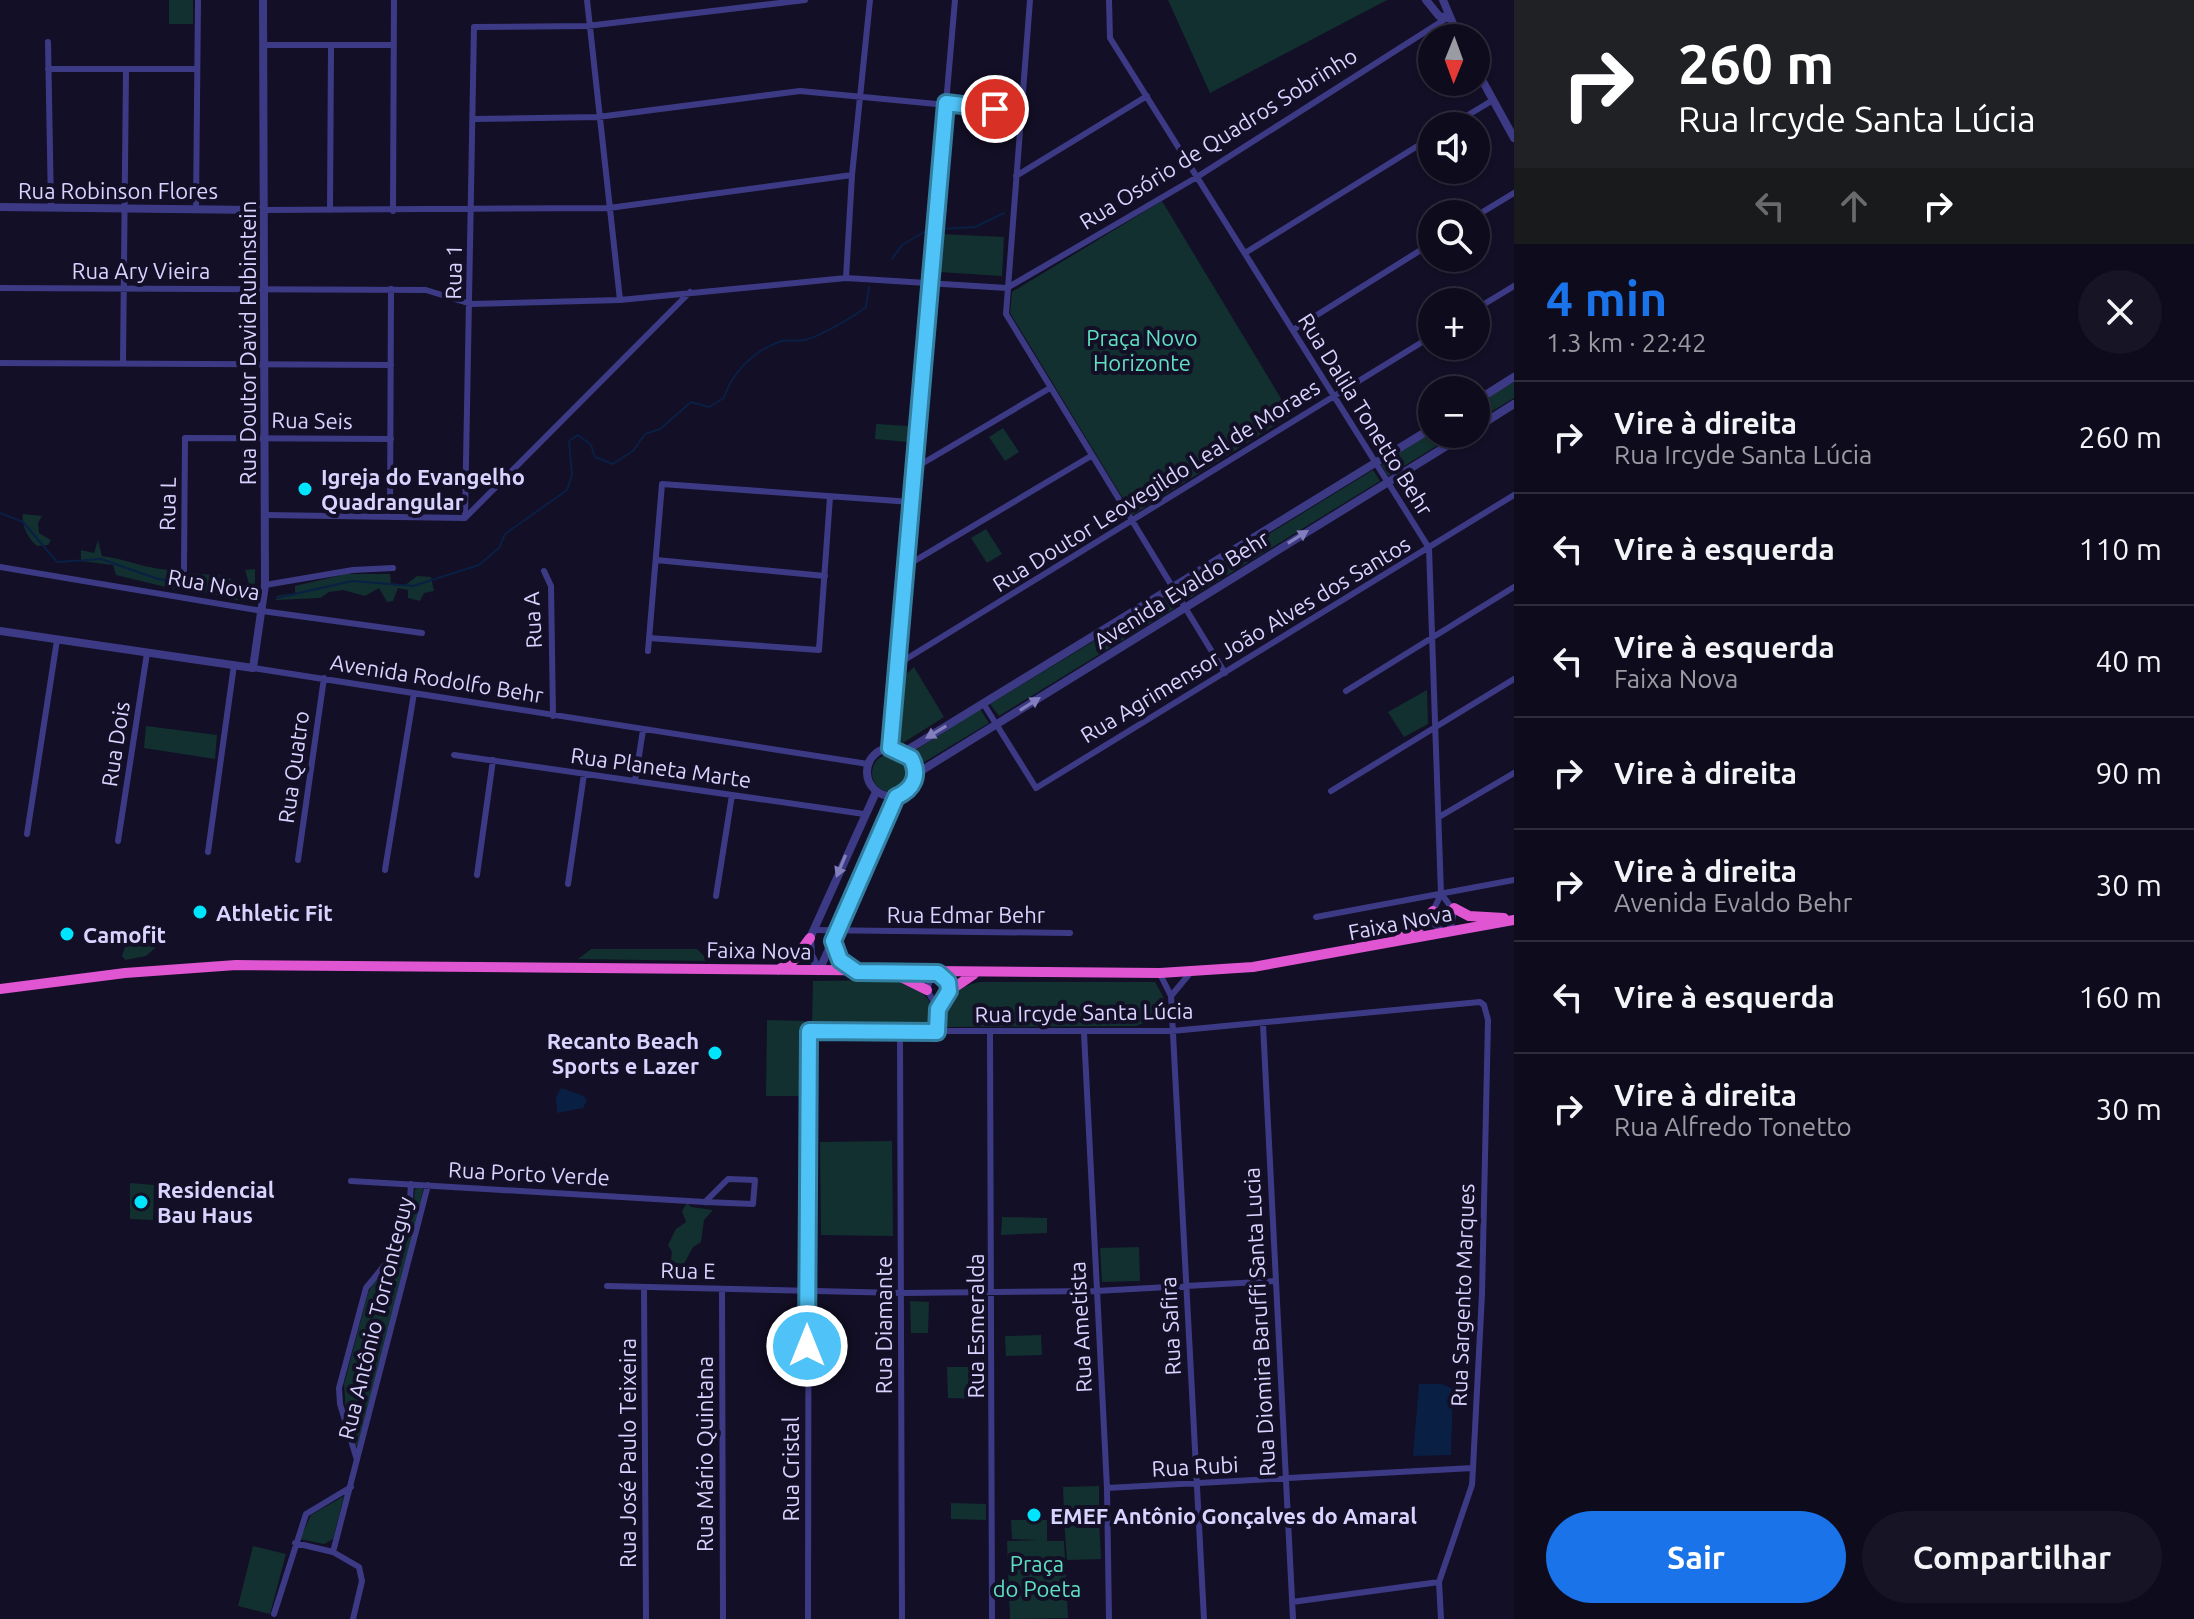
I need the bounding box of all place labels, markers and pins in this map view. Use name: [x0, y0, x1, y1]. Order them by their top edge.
pin: [961, 75, 1029, 143]
place label: Igreja do Evangelho Quadrangular: [321, 464, 525, 514]
marker: Igreja do Evangelho Quadrangular: [296, 480, 314, 498]
place label: Athletic Fit: [216, 900, 333, 925]
marker: Athletic Fit: [191, 903, 209, 921]
place label: Camofit: [83, 922, 166, 947]
marker: Camofit: [58, 925, 76, 943]
place label: Recanto Beach Sports e Lazer: [547, 1028, 699, 1078]
marker: Recanto Beach Sports e Lazer: [706, 1044, 724, 1062]
place label: Residencial Bau Haus: [157, 1177, 275, 1227]
marker: Residencial Bau Haus: [132, 1193, 150, 1211]
place label: EMEF Antônio Gonçalves do Amaral: [1050, 1503, 1417, 1529]
marker: EMEF Antônio Gonçalves do Amaral: [1025, 1506, 1043, 1524]

